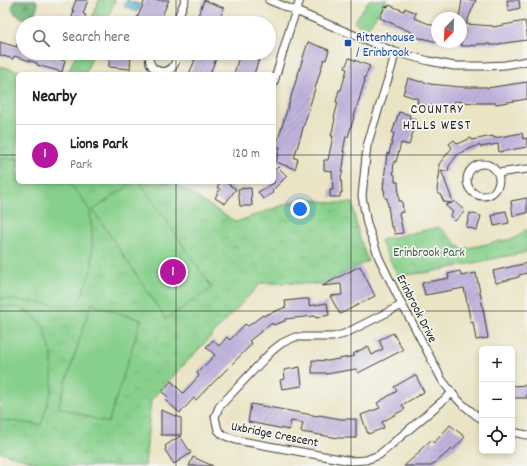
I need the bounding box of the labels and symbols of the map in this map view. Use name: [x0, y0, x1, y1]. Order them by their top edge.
north arrow: [431, 12, 467, 48]
place label: Rittenhouse / Erinbrook: [356, 29, 415, 63]
marker: Rittenhouse / Erinbrook: [343, 38, 353, 48]
district label: COUNTRY HILLS WEST: [403, 100, 471, 136]
your location: [290, 199, 310, 219]
park label: Erinbrook Park: [393, 244, 465, 263]
pin: 1: [160, 257, 186, 287]
street label: Erinbrook Drive: [390, 272, 441, 347]
street label: Uxbridge Crescent: [229, 418, 320, 453]

